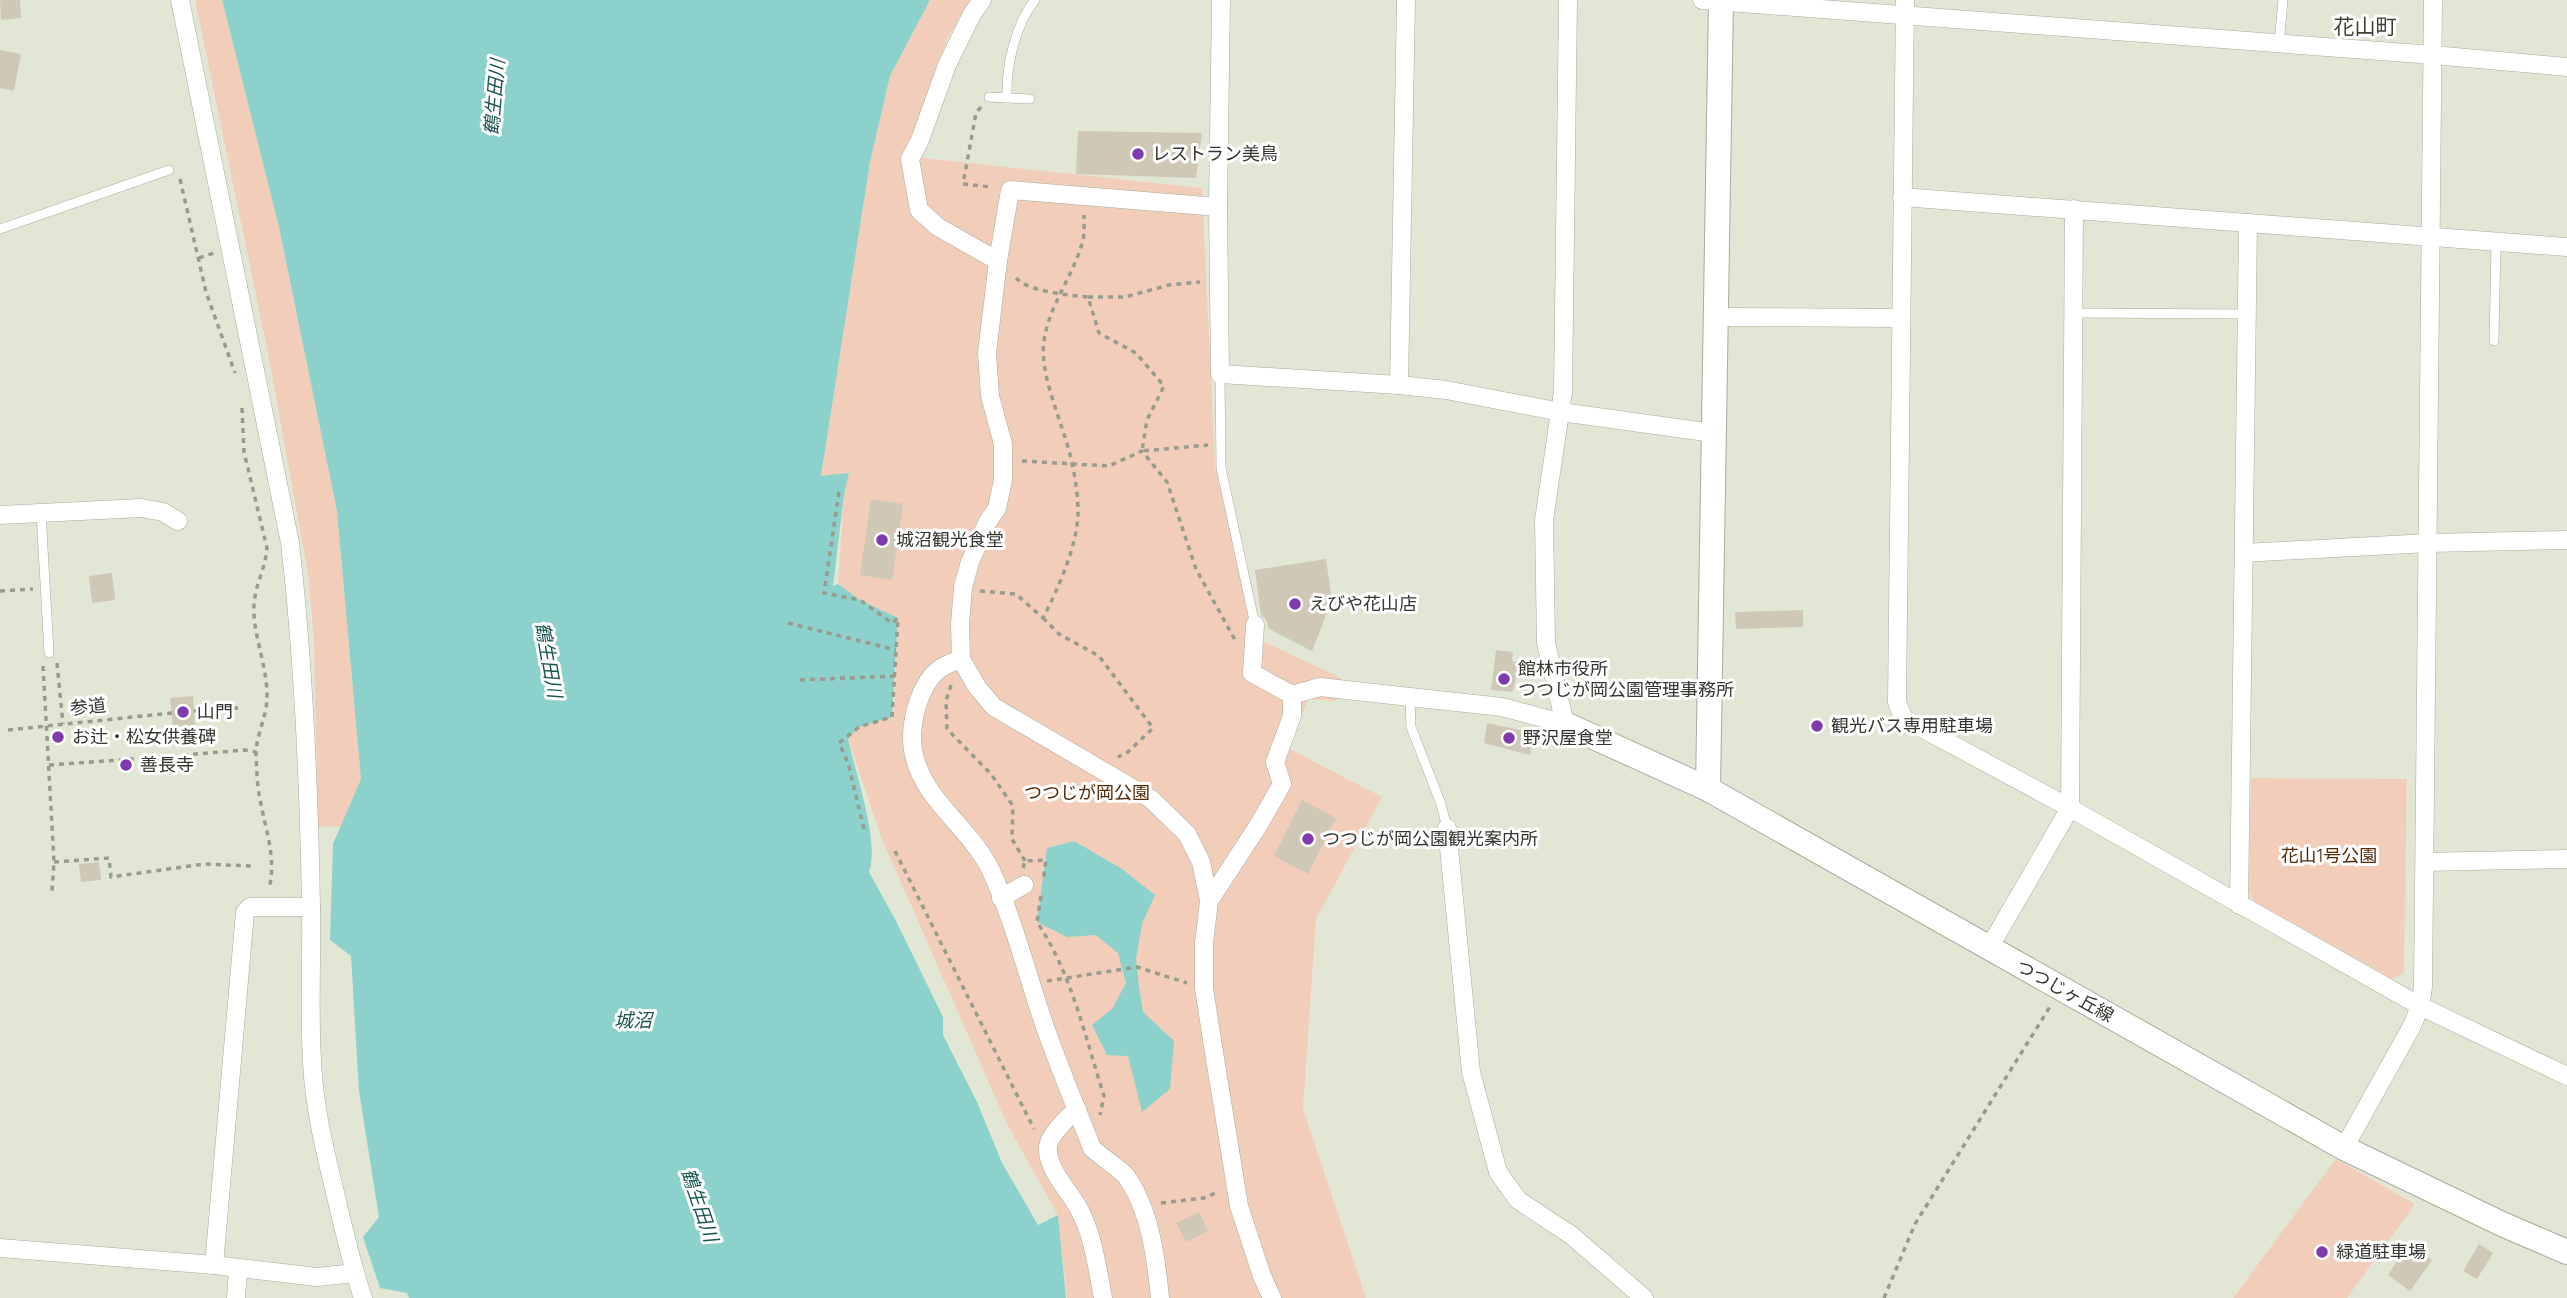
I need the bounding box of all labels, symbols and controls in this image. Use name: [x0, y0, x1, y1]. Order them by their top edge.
district label: 花山町: [2334, 13, 2397, 39]
water label: 鶴生田川: [479, 56, 509, 136]
place label: レストラン美鳥: [1152, 142, 1278, 165]
marker: レストラン美鳥: [1130, 146, 1146, 162]
place label: 城沼観光食堂: [896, 528, 1004, 551]
marker: 城沼観光食堂: [874, 532, 890, 548]
place label: えびや花山店: [1309, 592, 1417, 615]
marker: えびや花山店: [1287, 596, 1303, 612]
water label: 鶴生田川: [531, 620, 568, 701]
place label: 館林市役所 つつじが岡公園管理事務所: [1518, 657, 1734, 701]
marker: 館林市役所 つつじが岡公園管理事務所: [1496, 671, 1512, 687]
street label: 参道: [69, 693, 107, 720]
place label: 山門: [197, 700, 233, 723]
marker: 山門: [175, 704, 191, 720]
place label: 観光バス専用駐車場: [1831, 714, 1993, 737]
marker: 観光バス専用駐車場: [1809, 718, 1825, 734]
place label: お辻・松女供養碑: [72, 725, 216, 748]
place label: 野沢屋食堂: [1523, 726, 1613, 749]
marker: お辻・松女供養碑: [50, 729, 66, 745]
marker: 野沢屋食堂: [1501, 730, 1517, 746]
place label: 善長寺: [140, 753, 194, 776]
marker: 善長寺: [118, 757, 134, 773]
park label: つつじが岡公園: [1024, 781, 1150, 804]
place label: つつじが岡公園観光案内所: [1322, 827, 1538, 850]
marker: つつじが岡公園観光案内所: [1300, 831, 1316, 847]
park label: 花山1号公園: [2281, 844, 2377, 867]
street label: つつじヶ丘線: [2012, 954, 2118, 1027]
water label: 城沼: [614, 1008, 655, 1032]
water label: 鶴生田川: [676, 1165, 724, 1247]
place label: 緑道駐車場: [2336, 1240, 2426, 1263]
marker: 緑道駐車場: [2314, 1244, 2330, 1260]

